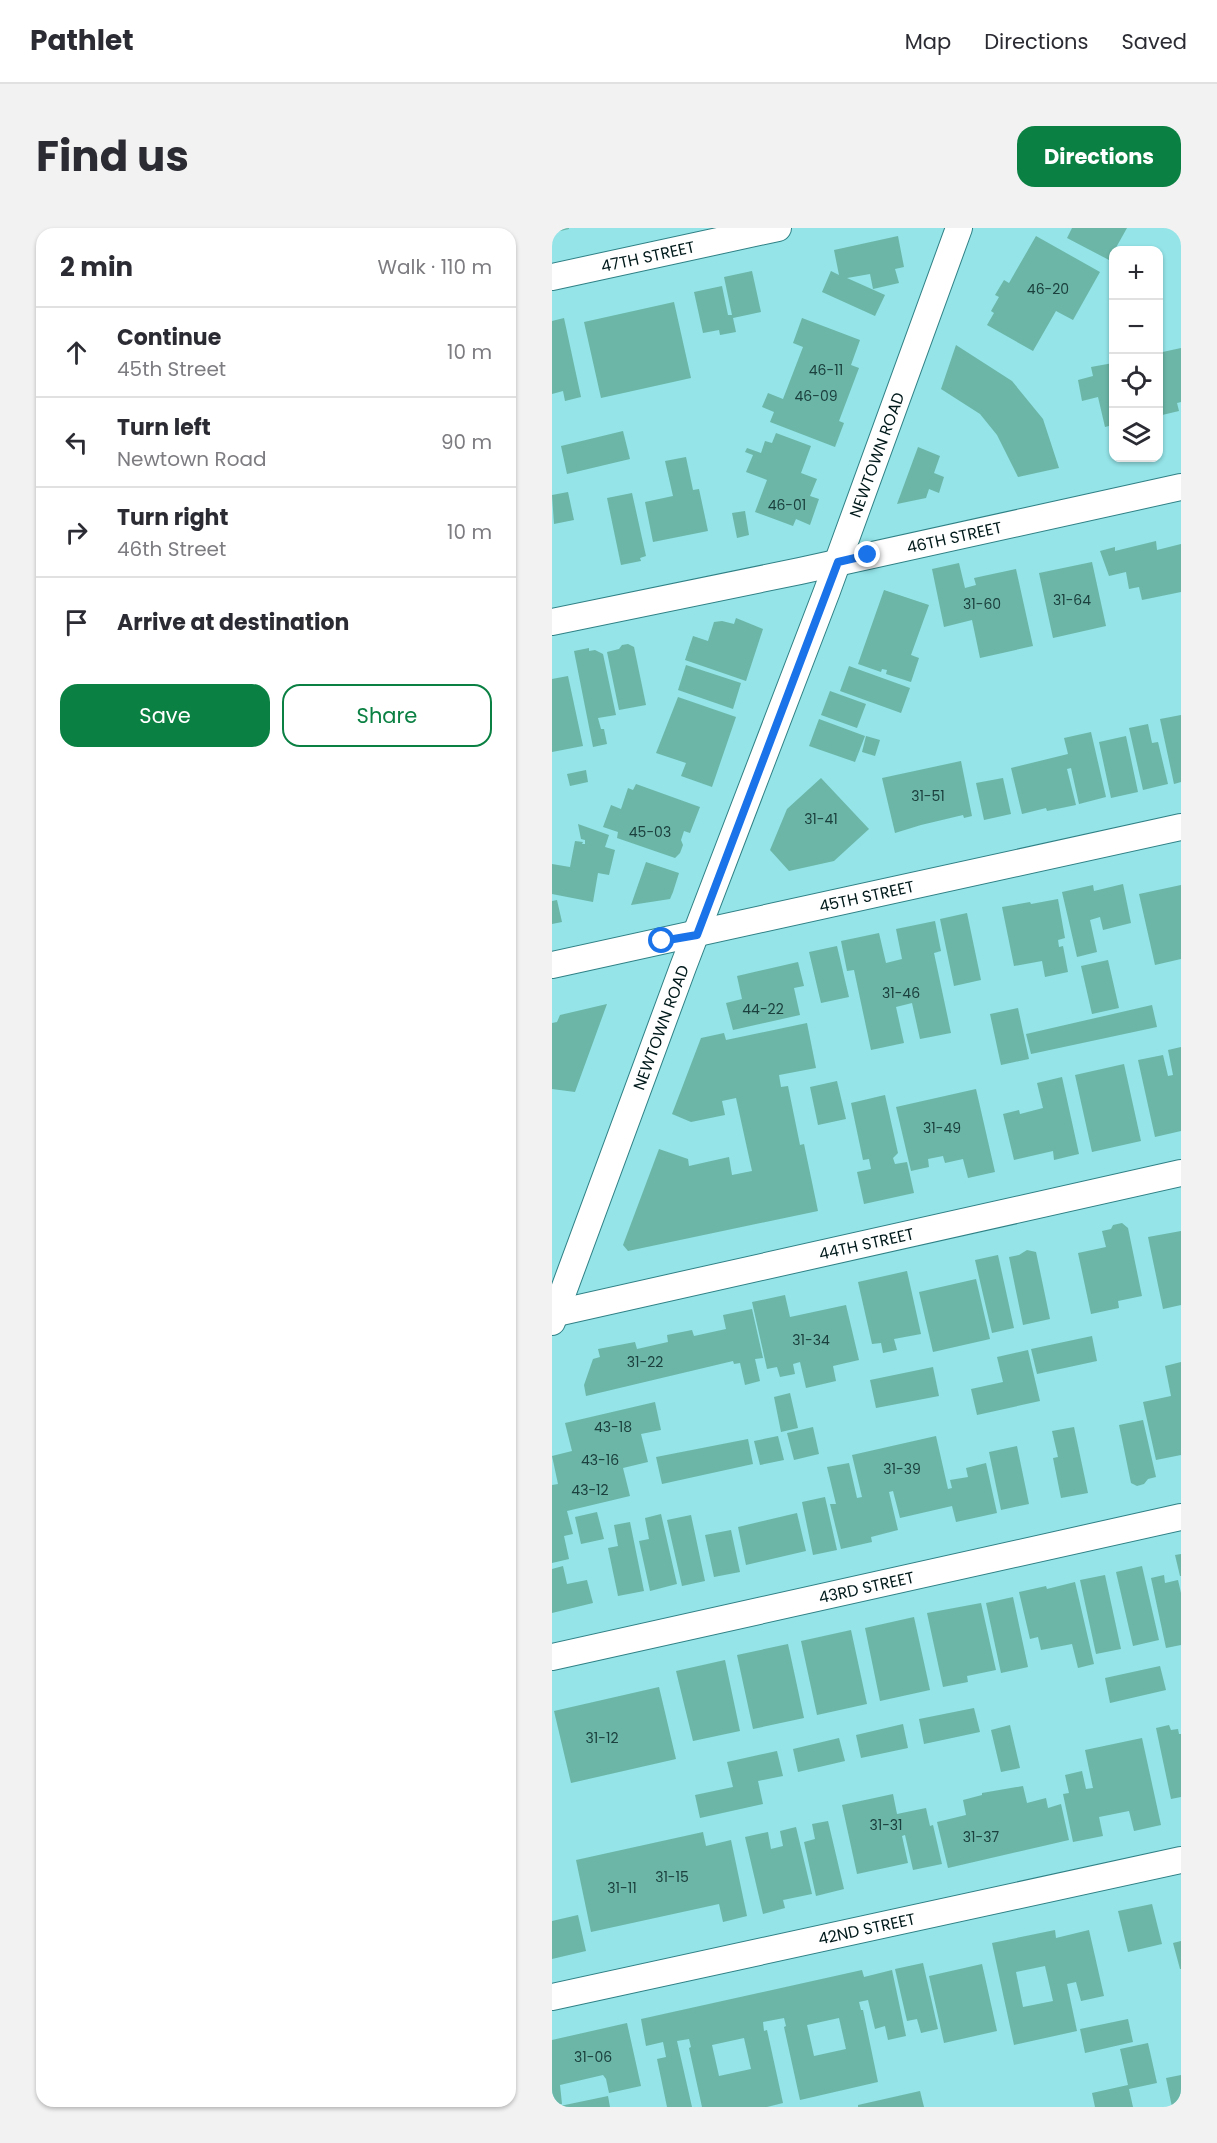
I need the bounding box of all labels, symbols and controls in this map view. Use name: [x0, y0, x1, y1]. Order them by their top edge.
text: Pathlet: [30, 21, 134, 60]
text: Map: [905, 27, 951, 56]
text: Directions: [984, 27, 1088, 56]
text: Saved: [1121, 27, 1187, 56]
button: Directions: [1017, 126, 1181, 187]
text: Find us: [36, 127, 189, 186]
street label: 47TH STREET: [599, 235, 697, 278]
map controls: [1109, 246, 1163, 462]
button: +: [1109, 246, 1163, 300]
text: 2 min: [60, 249, 133, 285]
text: Walk · 110 m: [378, 253, 492, 281]
house number: 46-20: [1027, 279, 1069, 299]
button: −: [1109, 300, 1163, 354]
text: Continue: [117, 322, 221, 353]
icon: ahead: [60, 336, 93, 369]
text: 10 m: [447, 338, 492, 366]
button: locate: [1109, 354, 1163, 408]
text: 45th Street: [117, 355, 226, 383]
house number: 46-11: [809, 360, 843, 380]
house number: 46-09: [794, 386, 838, 406]
street label: NEWTOWN ROAD: [844, 389, 910, 521]
button: layers: [1109, 408, 1163, 462]
text: Turn left: [117, 412, 211, 443]
icon: left: [60, 426, 93, 459]
text: 90 m: [441, 428, 492, 456]
text: Newtown Road: [117, 445, 266, 473]
house number: 46-01: [768, 495, 806, 515]
text: Turn right: [117, 502, 228, 533]
icon: right: [60, 516, 93, 549]
street label: 46TH STREET: [904, 516, 1004, 559]
text: 10 m: [447, 518, 492, 546]
text: 46th Street: [117, 535, 226, 563]
route end: [854, 541, 880, 567]
house number: 31-64: [1053, 590, 1091, 610]
house number: 31-60: [963, 594, 1001, 614]
icon: arrive: [60, 606, 93, 639]
text: Arrive at destination: [117, 607, 349, 638]
button: Save: [60, 684, 270, 747]
button: Share: [282, 684, 492, 747]
house number: 31-51: [911, 786, 945, 806]
house number: 31-41: [804, 809, 838, 829]
house number: 45-03: [629, 822, 671, 842]
street label: 45TH STREET: [817, 875, 917, 918]
route start: [648, 927, 674, 953]
street label: NEWTOWN ROAD: [628, 962, 695, 1093]
house number: 31-46: [882, 983, 920, 1003]
house number: 44-22: [742, 999, 784, 1019]
house number: 31-49: [923, 1118, 961, 1138]
street label: 44TH STREET: [816, 1222, 917, 1266]
house number: 31-34: [792, 1330, 830, 1350]
house number: 31-22: [627, 1352, 663, 1372]
house number: 43-18: [594, 1417, 632, 1437]
house number: 43-16: [581, 1450, 619, 1470]
house number: 31-39: [883, 1459, 921, 1479]
house number: 43-12: [571, 1480, 609, 1500]
street label: 43RD STREET: [816, 1566, 917, 1609]
house number: 31-12: [586, 1728, 618, 1748]
house number: 31-31: [869, 1815, 903, 1835]
house number: 31-37: [963, 1827, 1000, 1847]
house number: 31-15: [655, 1867, 689, 1887]
house number: 31-11: [607, 1878, 637, 1898]
street label: 42ND STREET: [816, 1907, 918, 1951]
house number: 31-06: [574, 2047, 612, 2067]

